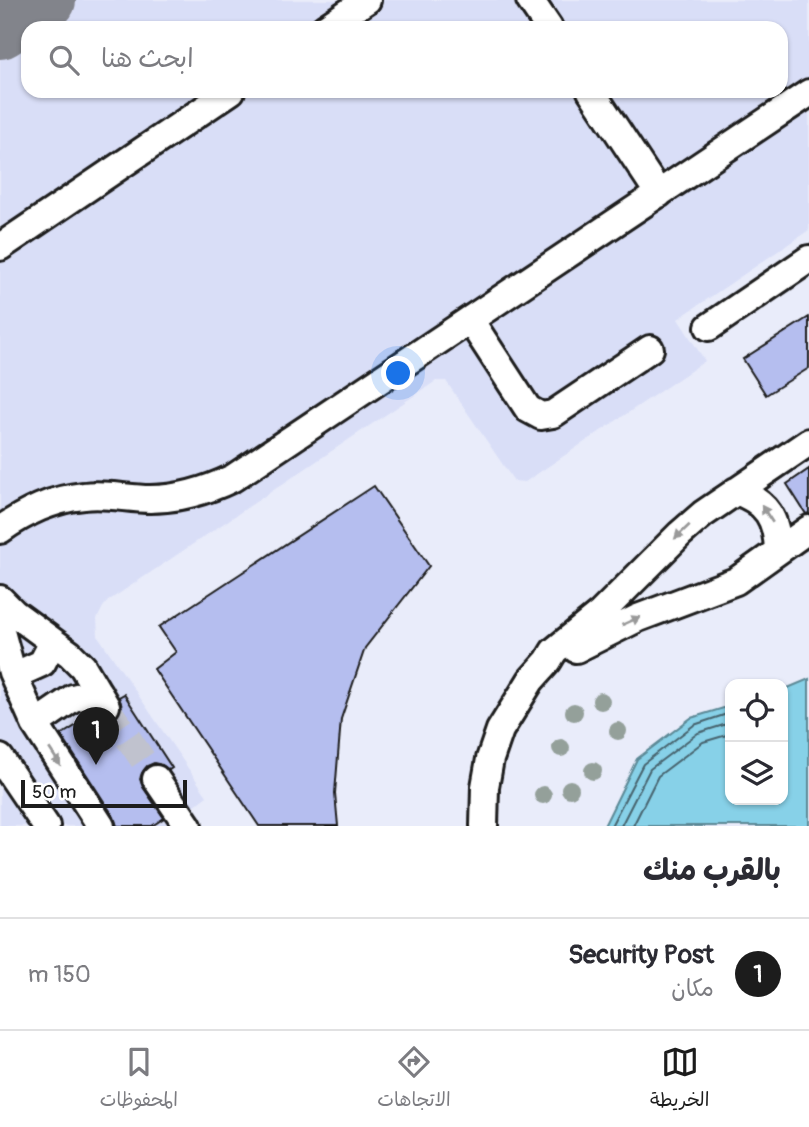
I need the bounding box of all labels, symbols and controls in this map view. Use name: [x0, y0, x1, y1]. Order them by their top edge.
search box: [21, 21, 788, 98]
icon: search: [45, 41, 83, 79]
text: ابحث هنا: [101, 43, 194, 75]
your location: [381, 356, 415, 390]
one-way arrow: [761, 504, 774, 523]
one-way arrow: [673, 524, 691, 540]
one-way arrow: [621, 615, 641, 627]
map controls: [725, 679, 788, 805]
button: locate: [725, 679, 788, 742]
pin: 1: [73, 707, 119, 765]
button: layers: [725, 742, 788, 805]
one-way arrow: [49, 748, 62, 767]
scale bar: [21, 777, 187, 809]
text: 50 m: [32, 780, 76, 804]
text: بالقرب منك: [643, 852, 781, 889]
text: Security Post: [568, 939, 714, 971]
text: 150 m: [28, 960, 91, 989]
text: 1: [754, 960, 763, 989]
text: مكان: [671, 974, 714, 1003]
tab: المحفوظات: [100, 1043, 178, 1116]
tab: الاتجاهات: [377, 1043, 451, 1116]
tab: الخريطة: [650, 1043, 709, 1116]

